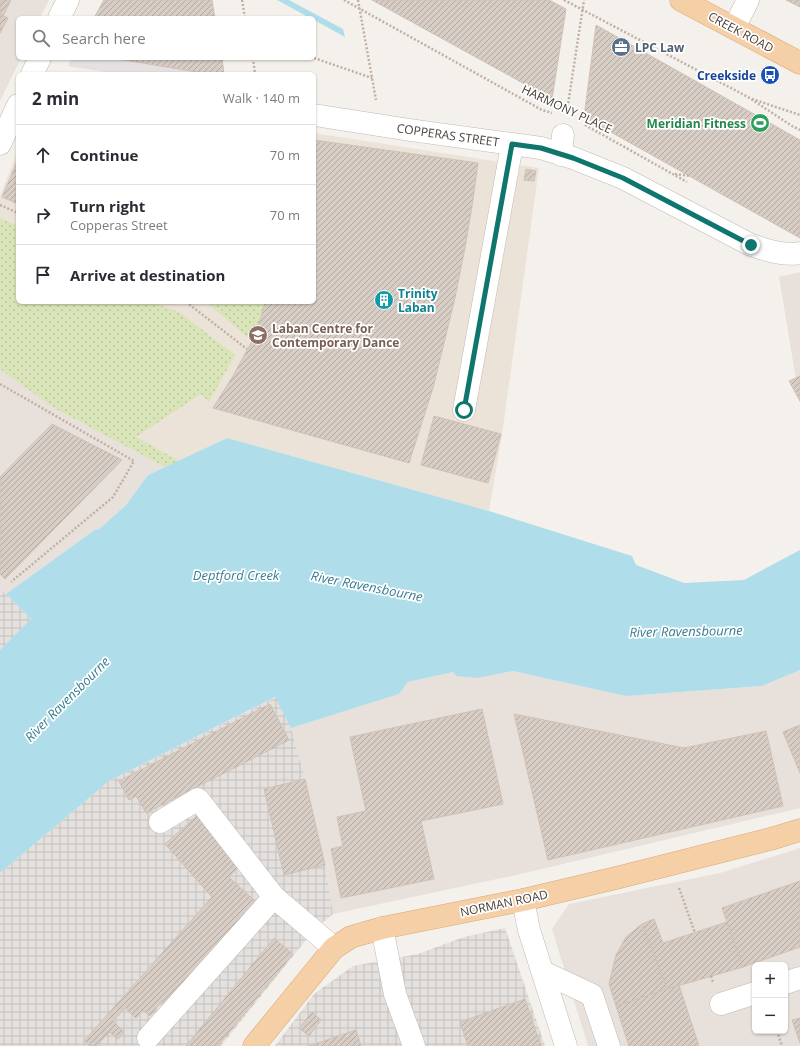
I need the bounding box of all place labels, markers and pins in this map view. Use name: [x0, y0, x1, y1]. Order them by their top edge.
office icon: LPC Law: [610, 36, 632, 58]
place label: LPC Law: [635, 39, 685, 56]
bus stop icon: Creekside: [759, 64, 781, 86]
place label: Creekside: [697, 67, 756, 84]
sports icon: Meridian Fitness: [749, 112, 771, 134]
place label: Meridian Fitness: [647, 115, 746, 132]
place label: Trinity Laban: [398, 285, 438, 316]
building icon: Trinity Laban: [373, 289, 395, 311]
place label: Laban Centre for Contemporary Dance: [272, 320, 399, 351]
school or university icon: Laban Centre for Contemporary Dance: [247, 324, 269, 346]

